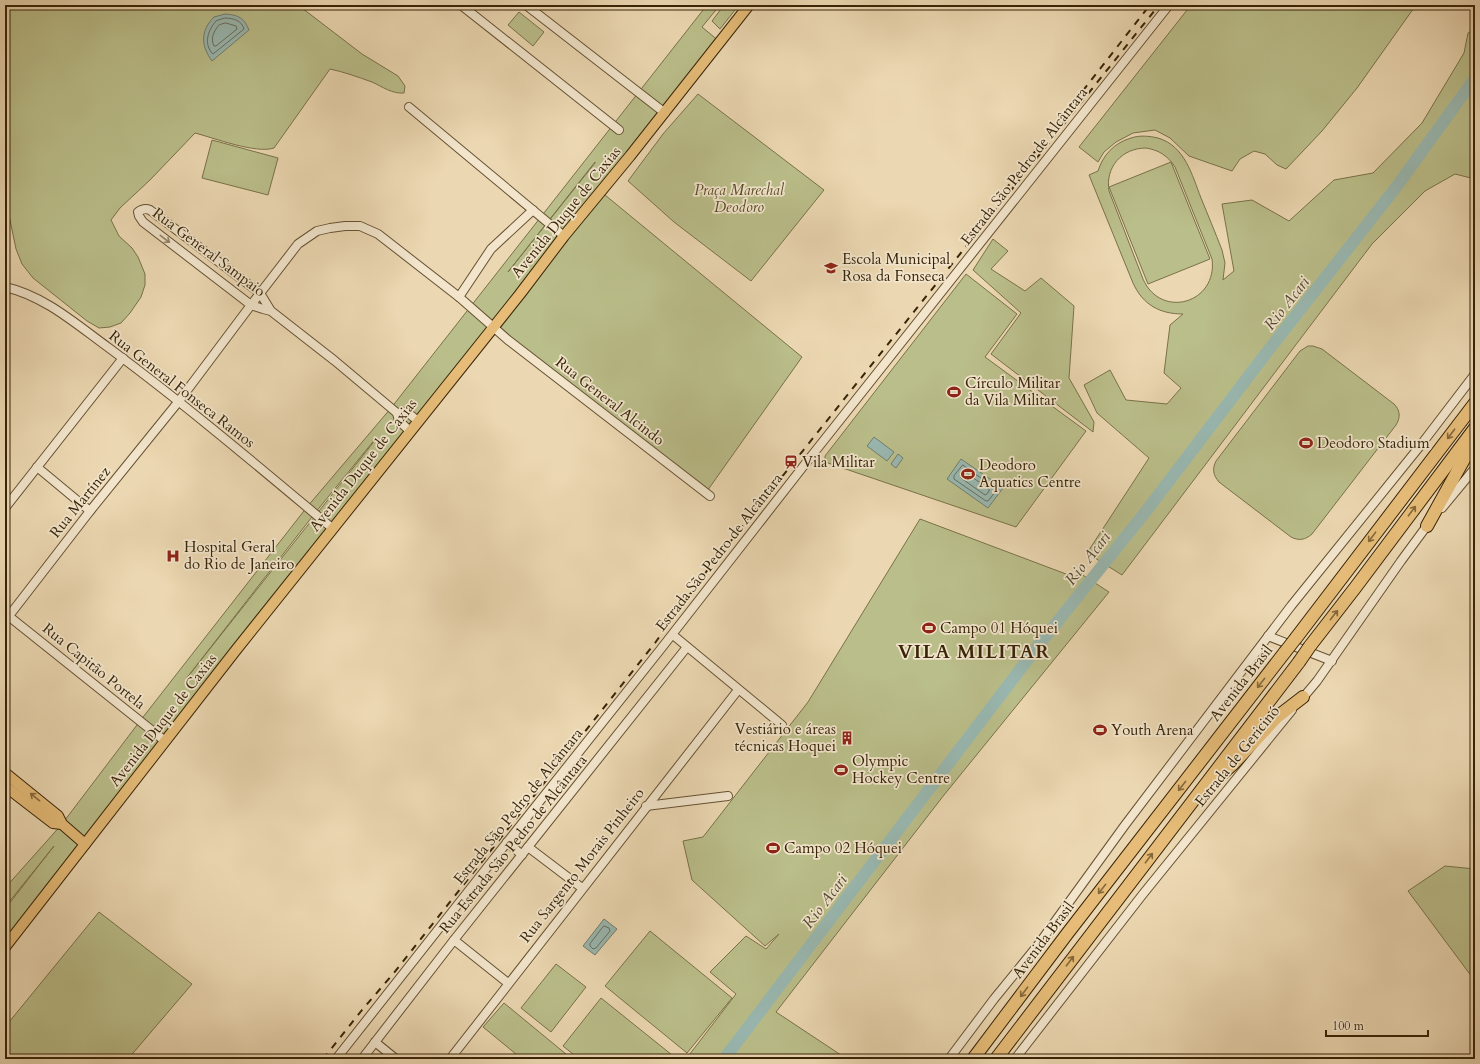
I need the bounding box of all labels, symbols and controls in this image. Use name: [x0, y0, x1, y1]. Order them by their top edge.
street label: Estrada São Pedro de Alcântara: [956, 83, 1092, 249]
street label: Avenida Duque de Caxias: [507, 142, 625, 282]
park label: Praça Marechal Deodoro: [694, 180, 785, 217]
street label: Rua General Sampaio: [148, 203, 270, 301]
one-way arrow: [159, 235, 170, 243]
place label: Escola Municipal Rosa da Fonseca: [842, 249, 950, 286]
school or university icon: Escola Municipal Rosa da Fonseca: [823, 260, 839, 276]
water label: Rio Acari: [1259, 272, 1315, 335]
street label: Rua General Fonseca Ramos: [105, 326, 259, 452]
street label: Rua General Alcindo: [551, 352, 669, 450]
place label: Círculo Militar da Vila Militar: [965, 373, 1061, 410]
sports icon: Círculo Militar da Vila Militar: [946, 384, 962, 400]
street label: Avenida Duque de Caxias: [305, 394, 421, 536]
one-way arrow: [1447, 428, 1456, 439]
place label: Deodoro Stadium: [1317, 433, 1430, 453]
sports icon: Deodoro Stadium: [1298, 435, 1314, 451]
place label: Vila Militar: [802, 452, 875, 472]
station icon: Vila Militar: [783, 454, 799, 470]
place label: Deodoro Aquatics Centre: [979, 455, 1081, 492]
street label: Rua Martínez: [45, 462, 115, 542]
sports icon: Deodoro Aquatics Centre: [960, 466, 976, 482]
street label: Estrada São Pedro de Alcântara: [651, 469, 787, 635]
one-way arrow: [1408, 505, 1417, 516]
water label: Rio Acari: [1060, 527, 1116, 590]
one-way arrow: [1368, 531, 1377, 542]
place label: Hospital Geral do Rio de Janeiro: [184, 537, 294, 574]
hospital icon: Hospital Geral do Rio de Janeiro: [165, 548, 181, 564]
one-way arrow: [1330, 609, 1339, 620]
street label: Rua Capitão Portela: [38, 618, 150, 714]
place label: Campo 01 Hóquei: [940, 618, 1058, 638]
sports icon: Campo 01 Hóquei: [921, 620, 937, 636]
district label: VILA MILITAR: [898, 639, 1050, 665]
street label: Avenida Brasil: [1205, 641, 1277, 725]
street label: Avenida Duque de Caxias: [105, 649, 221, 791]
one-way arrow: [1257, 677, 1266, 688]
street label: Estrada de Gericinó: [1190, 701, 1284, 811]
place label: Vestiário e áreas técnicas Hoquei: [735, 719, 836, 756]
place label: Youth Arena: [1111, 720, 1194, 740]
sports icon: Youth Arena: [1092, 722, 1108, 738]
street label: Estrada São Pedro de Alcântara: [449, 723, 588, 888]
building icon: Vestiário e áreas técnicas Hoquei: [839, 730, 855, 746]
street label: Rua Estrada São Pedro de Alcântara: [435, 750, 592, 937]
place label: Olympic Hockey Centre: [852, 751, 950, 788]
sports icon: Olympic Hockey Centre: [833, 762, 849, 778]
one-way arrow: [1178, 780, 1186, 791]
street label: Rua Sargento Morais Pinheiro: [515, 784, 649, 946]
one-way arrow: [30, 793, 41, 802]
place label: Campo 02 Hóquei: [784, 838, 902, 858]
sports icon: Campo 02 Hóquei: [765, 840, 781, 856]
one-way arrow: [1145, 852, 1153, 863]
water label: Rio Acari: [797, 870, 853, 933]
one-way arrow: [1098, 883, 1107, 894]
street label: Avenida Brasil: [1007, 897, 1079, 983]
one-way arrow: [1066, 956, 1075, 967]
one-way arrow: [1019, 986, 1028, 997]
scale bar: [1326, 1012, 1428, 1038]
text: 100 m: [1332, 1018, 1365, 1034]

